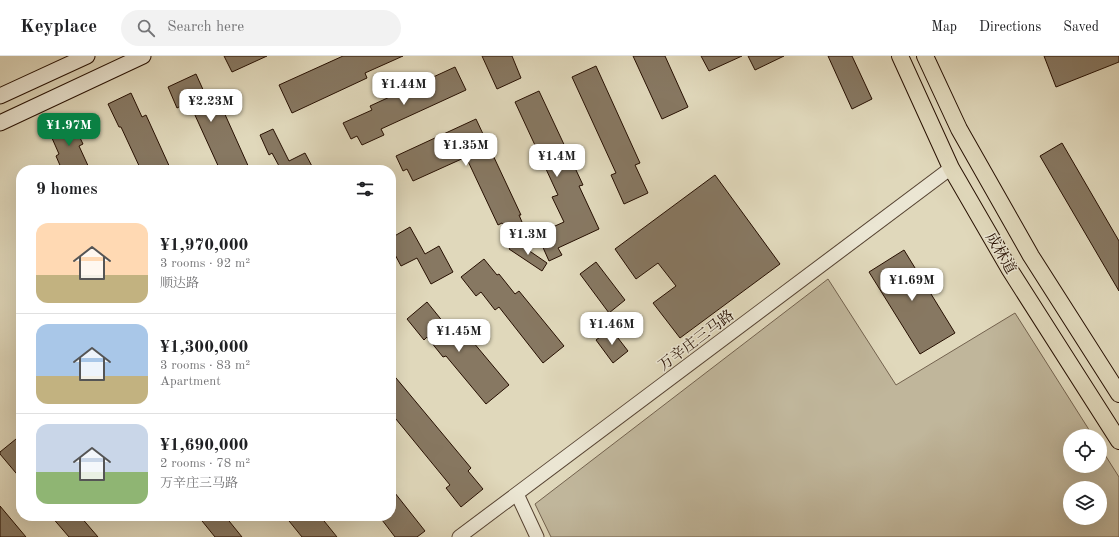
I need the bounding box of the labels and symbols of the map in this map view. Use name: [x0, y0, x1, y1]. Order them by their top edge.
pin: ¥1.44M: [371, 72, 437, 106]
pin: ¥2.23M: [178, 89, 244, 123]
pin: ¥1.97M: [36, 113, 102, 147]
pin: ¥1.35M: [433, 133, 499, 167]
pin: ¥1.4M: [529, 144, 585, 178]
pin: ¥1.3M: [500, 222, 556, 256]
street label: 成林道: [982, 230, 1019, 277]
pin: ¥1.69M: [879, 268, 945, 302]
street label: 万辛庄三马路: [655, 307, 737, 374]
pin: ¥1.46M: [579, 312, 645, 346]
pin: ¥1.45M: [426, 319, 492, 353]

